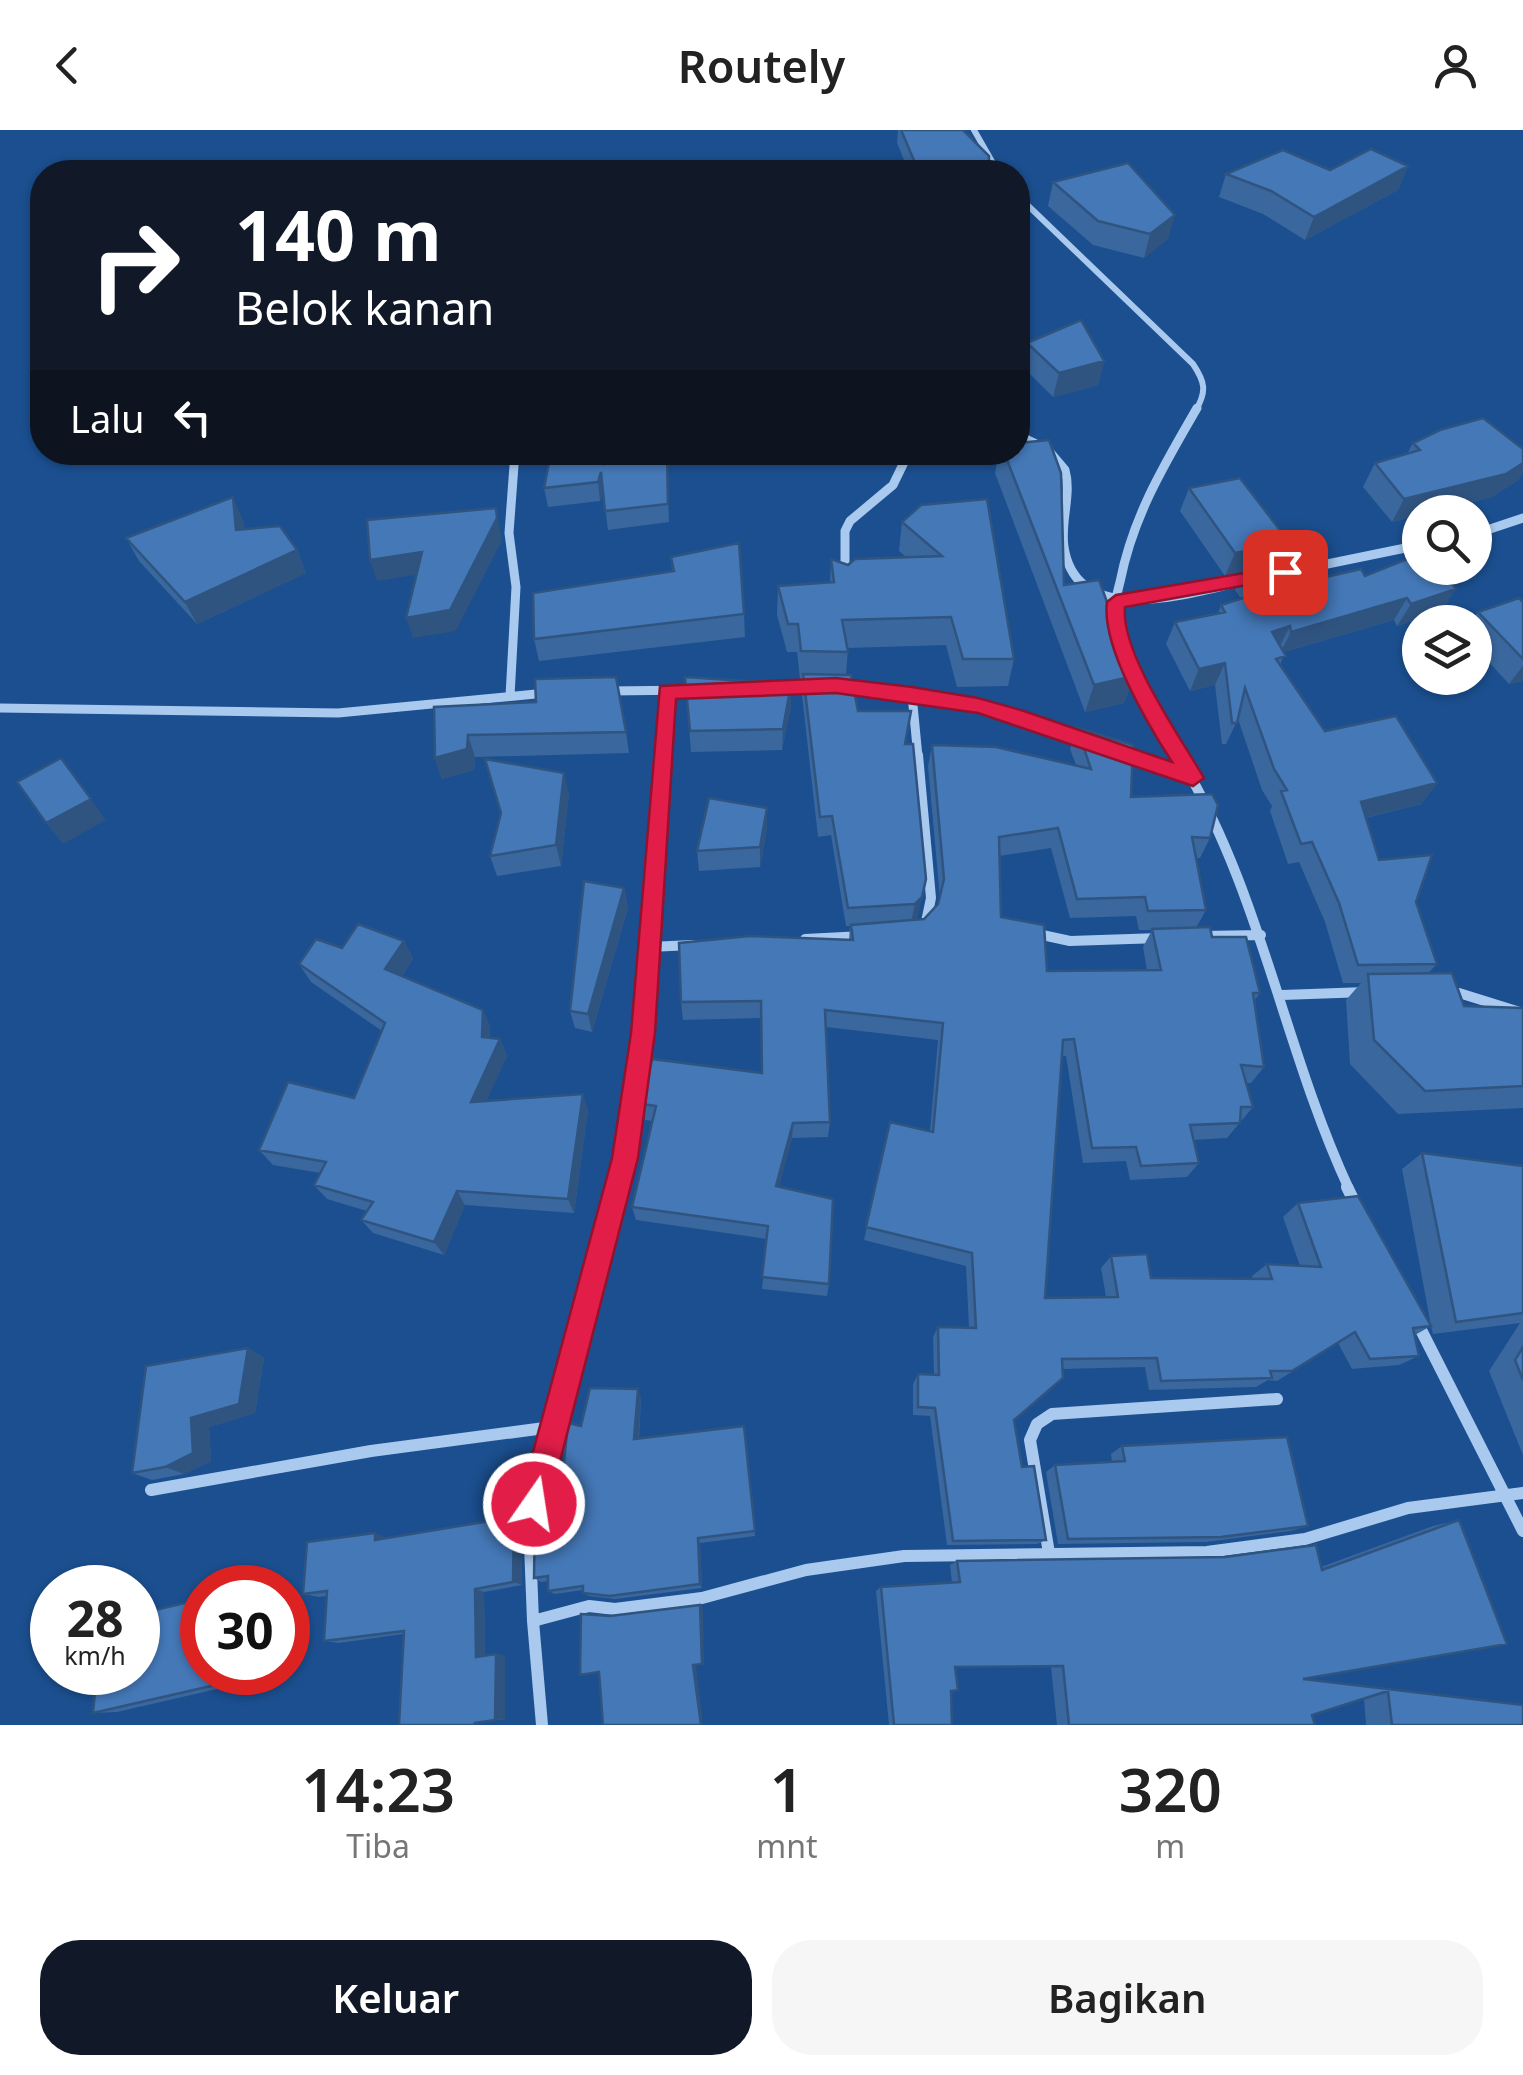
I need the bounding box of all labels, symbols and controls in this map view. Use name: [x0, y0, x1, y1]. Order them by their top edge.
text: Routely: [678, 35, 845, 96]
icon: back: [40, 38, 95, 93]
icon: person: [1428, 38, 1483, 93]
text: 140 m: [235, 186, 442, 282]
icon: right: [70, 200, 200, 330]
text: Belok kanan: [235, 277, 494, 338]
icon: left: [165, 390, 220, 445]
text: Lalu: [70, 392, 145, 444]
map controls: [1402, 495, 1492, 695]
button: search: [1402, 495, 1492, 585]
pin: [1243, 530, 1328, 615]
icon: arrive: [1258, 545, 1313, 600]
button: layers: [1402, 605, 1492, 695]
position arrow: [482, 1452, 586, 1556]
speed limit sign: 30: [180, 1565, 310, 1695]
text: 28: [66, 1584, 124, 1652]
text: km/h: [64, 1638, 126, 1672]
text: 14:23: [301, 1748, 455, 1830]
text: 1: [770, 1748, 804, 1830]
text: 320: [1119, 1748, 1222, 1830]
text: Tiba: [346, 1824, 410, 1867]
text: mnt: [756, 1824, 818, 1867]
text: m: [1155, 1824, 1185, 1867]
button: Keluar: [40, 1940, 752, 2055]
button: Bagikan: [772, 1940, 1483, 2055]

